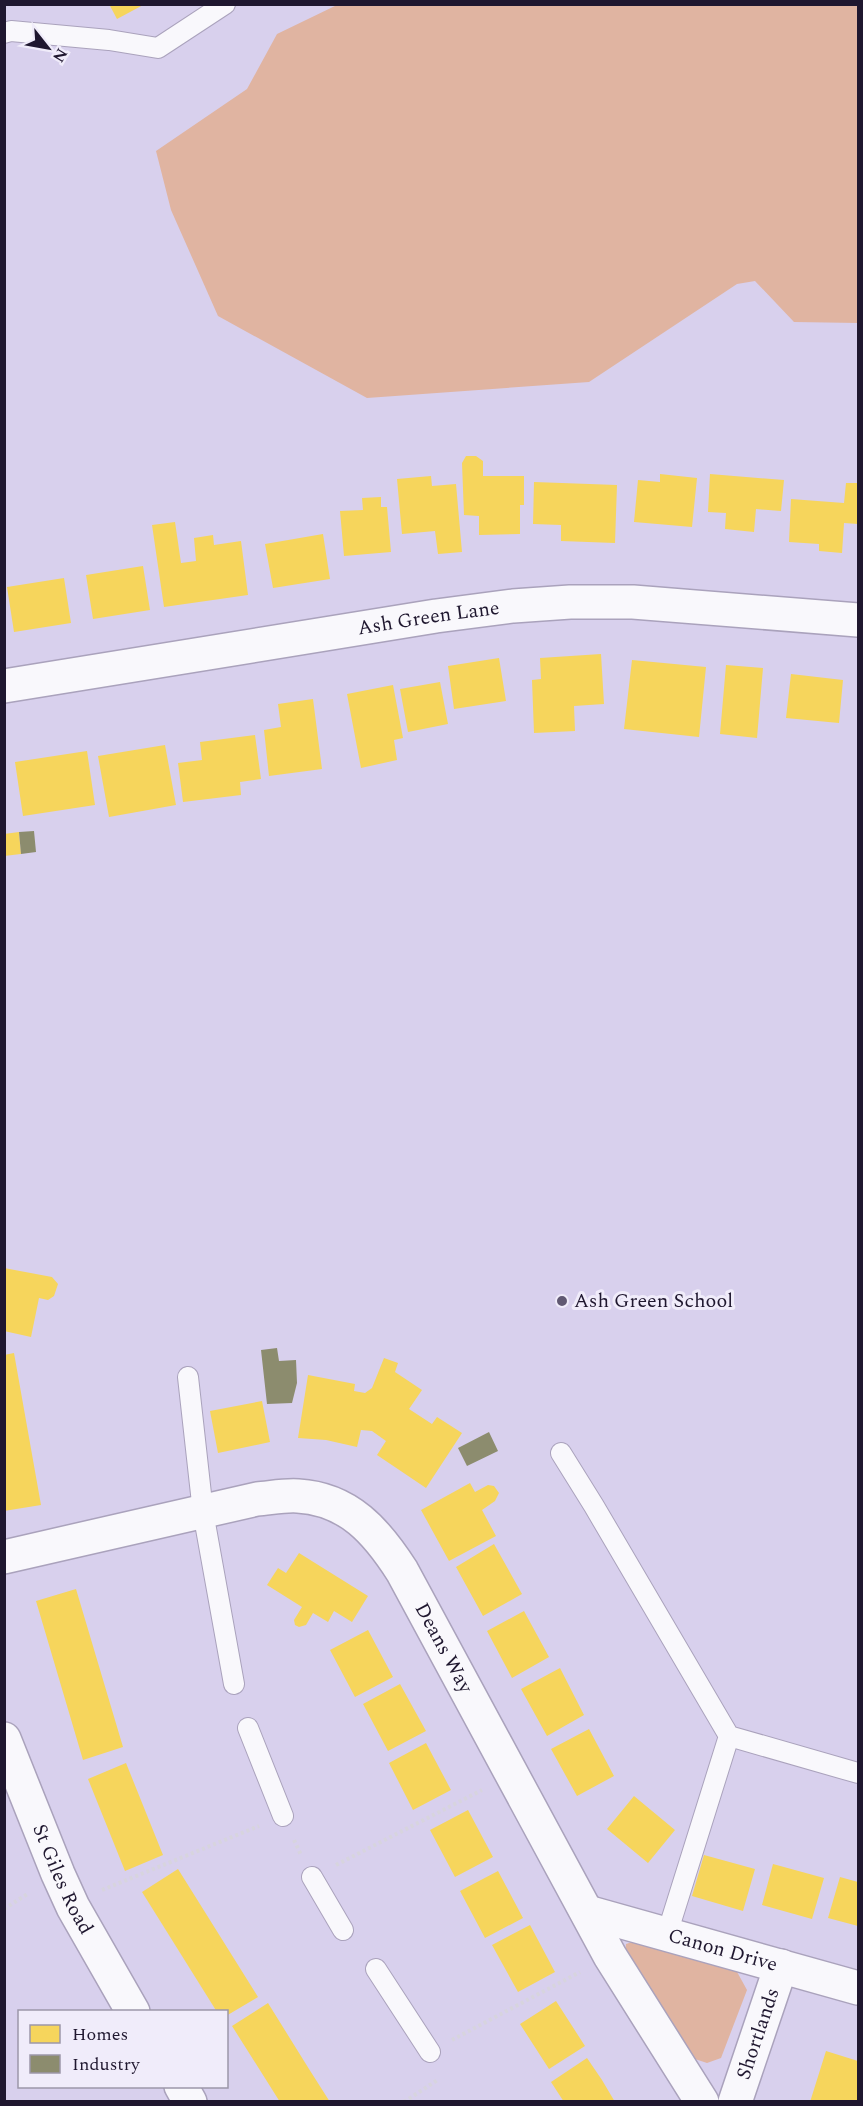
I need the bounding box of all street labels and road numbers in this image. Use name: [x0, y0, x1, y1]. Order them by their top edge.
street label: Ash Green Lane: [355, 593, 501, 643]
street label: Deans Way: [407, 1597, 481, 1700]
street label: St Giles Road: [24, 1819, 101, 1940]
street label: Canon Drive: [665, 1920, 781, 1980]
street label: Shortlands: [729, 1984, 788, 2084]

